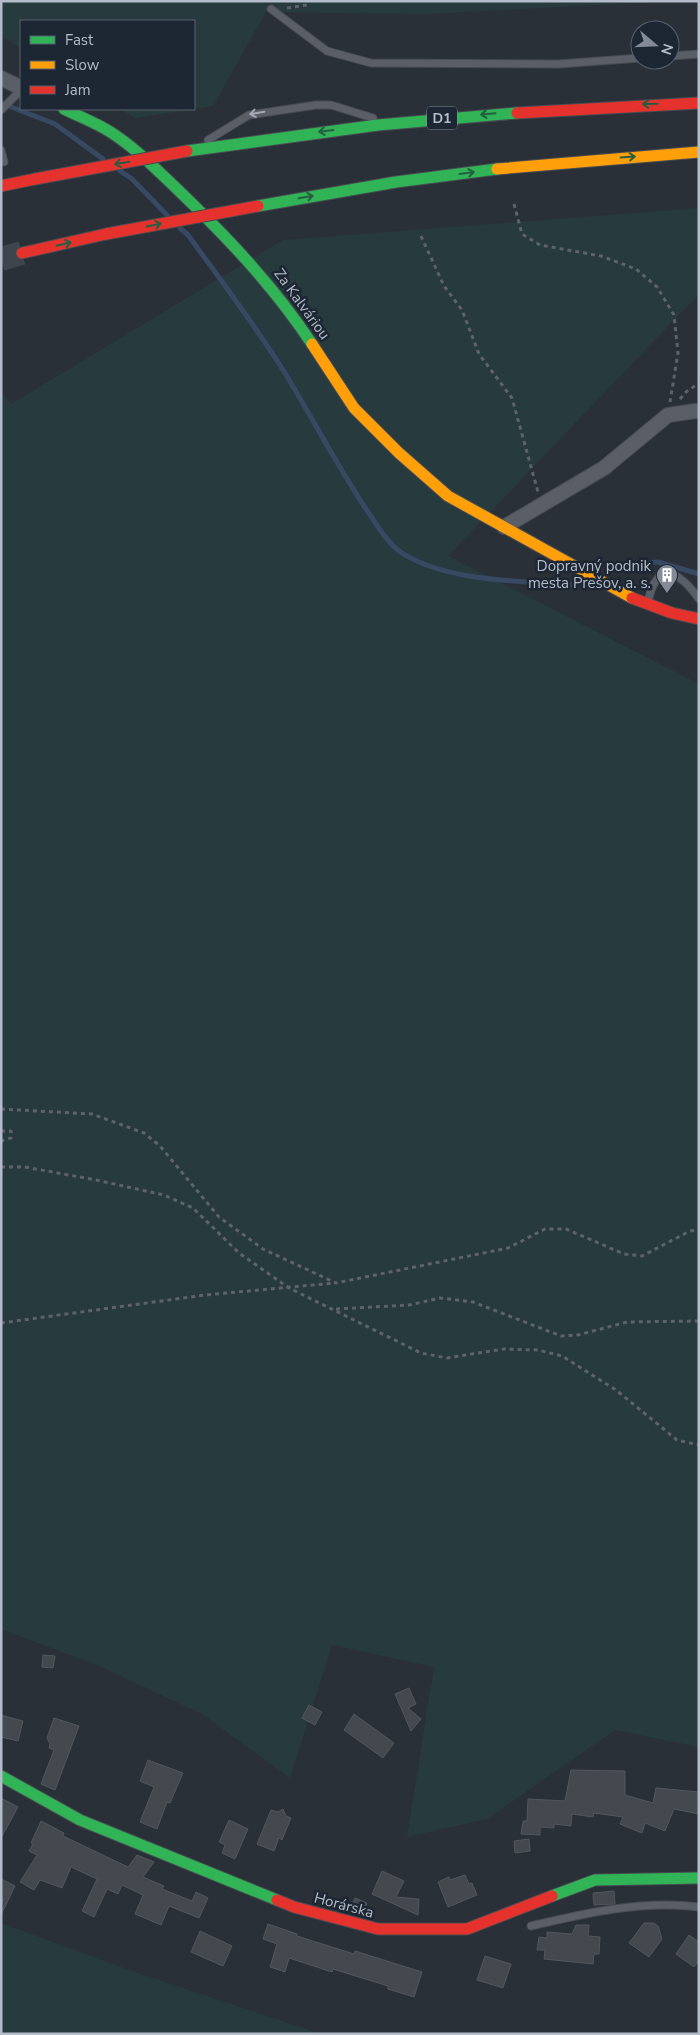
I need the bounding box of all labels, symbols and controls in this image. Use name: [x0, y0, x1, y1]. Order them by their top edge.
legend: [20, 20, 195, 110]
north arrow: [630, 20, 680, 70]
text: Fast: [65, 30, 94, 50]
text: N: [656, 41, 678, 57]
text: Slow: [65, 55, 100, 75]
text: Jam: [64, 80, 91, 100]
one-way arrow: [642, 100, 658, 109]
road number: D1: [427, 106, 457, 130]
one-way arrow: [249, 109, 265, 119]
one-way arrow: [480, 110, 496, 119]
one-way arrow: [318, 126, 334, 136]
one-way arrow: [620, 152, 636, 162]
one-way arrow: [114, 159, 130, 168]
one-way arrow: [458, 168, 474, 178]
one-way arrow: [298, 192, 314, 201]
one-way arrow: [146, 220, 162, 230]
one-way arrow: [56, 239, 72, 248]
street label: Za Kalváriou: [269, 264, 335, 344]
place label: Dopravný podnik mesta Prešov, a. s.: [528, 556, 651, 593]
building icon: Dopravný podnik mesta Prešov, a. s.: [655, 563, 679, 594]
street label: Horárska: [312, 1887, 376, 1923]

